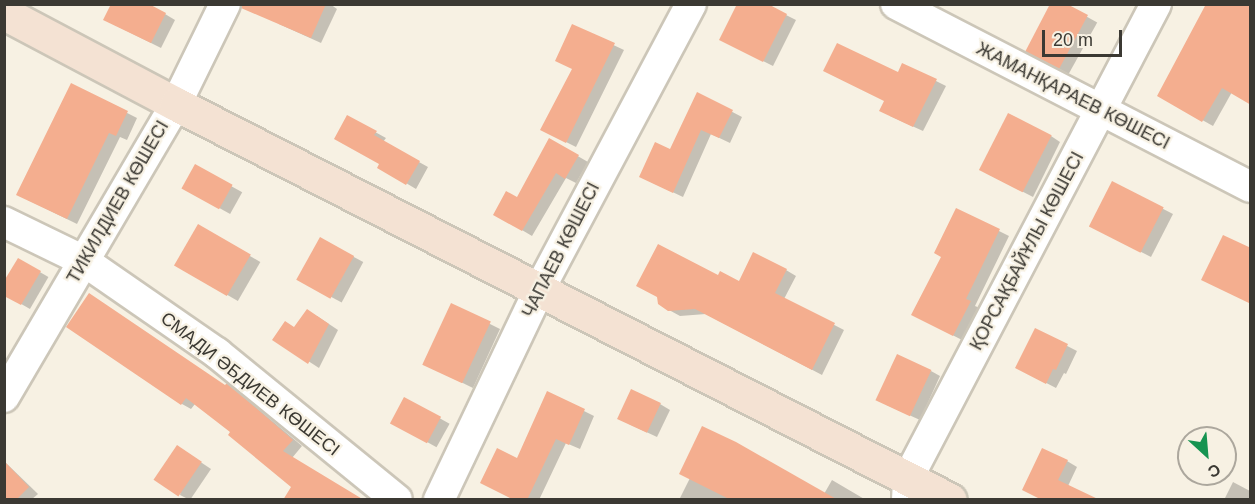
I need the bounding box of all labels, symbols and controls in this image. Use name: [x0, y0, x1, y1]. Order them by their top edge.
scale bar: [1045, 18, 1124, 56]
text: 20 m: [1053, 30, 1093, 50]
street label: ЖАМАНҚАРАЕВ КӨШЕСІ: [973, 38, 1173, 154]
street label: ТИКИЛДИЕВ КӨШЕСІ: [63, 117, 173, 287]
street label: ҚОРСАҚБАЙҰЛЫ КӨШЕСІ: [965, 148, 1089, 354]
street label: ЧАПАЕВ КӨШЕСІ: [518, 179, 604, 321]
street label: СМАДИ ӘБДИЕВ КӨШЕСІ: [156, 307, 344, 461]
north arrow: [1177, 426, 1237, 486]
text: С: [1205, 461, 1223, 481]

